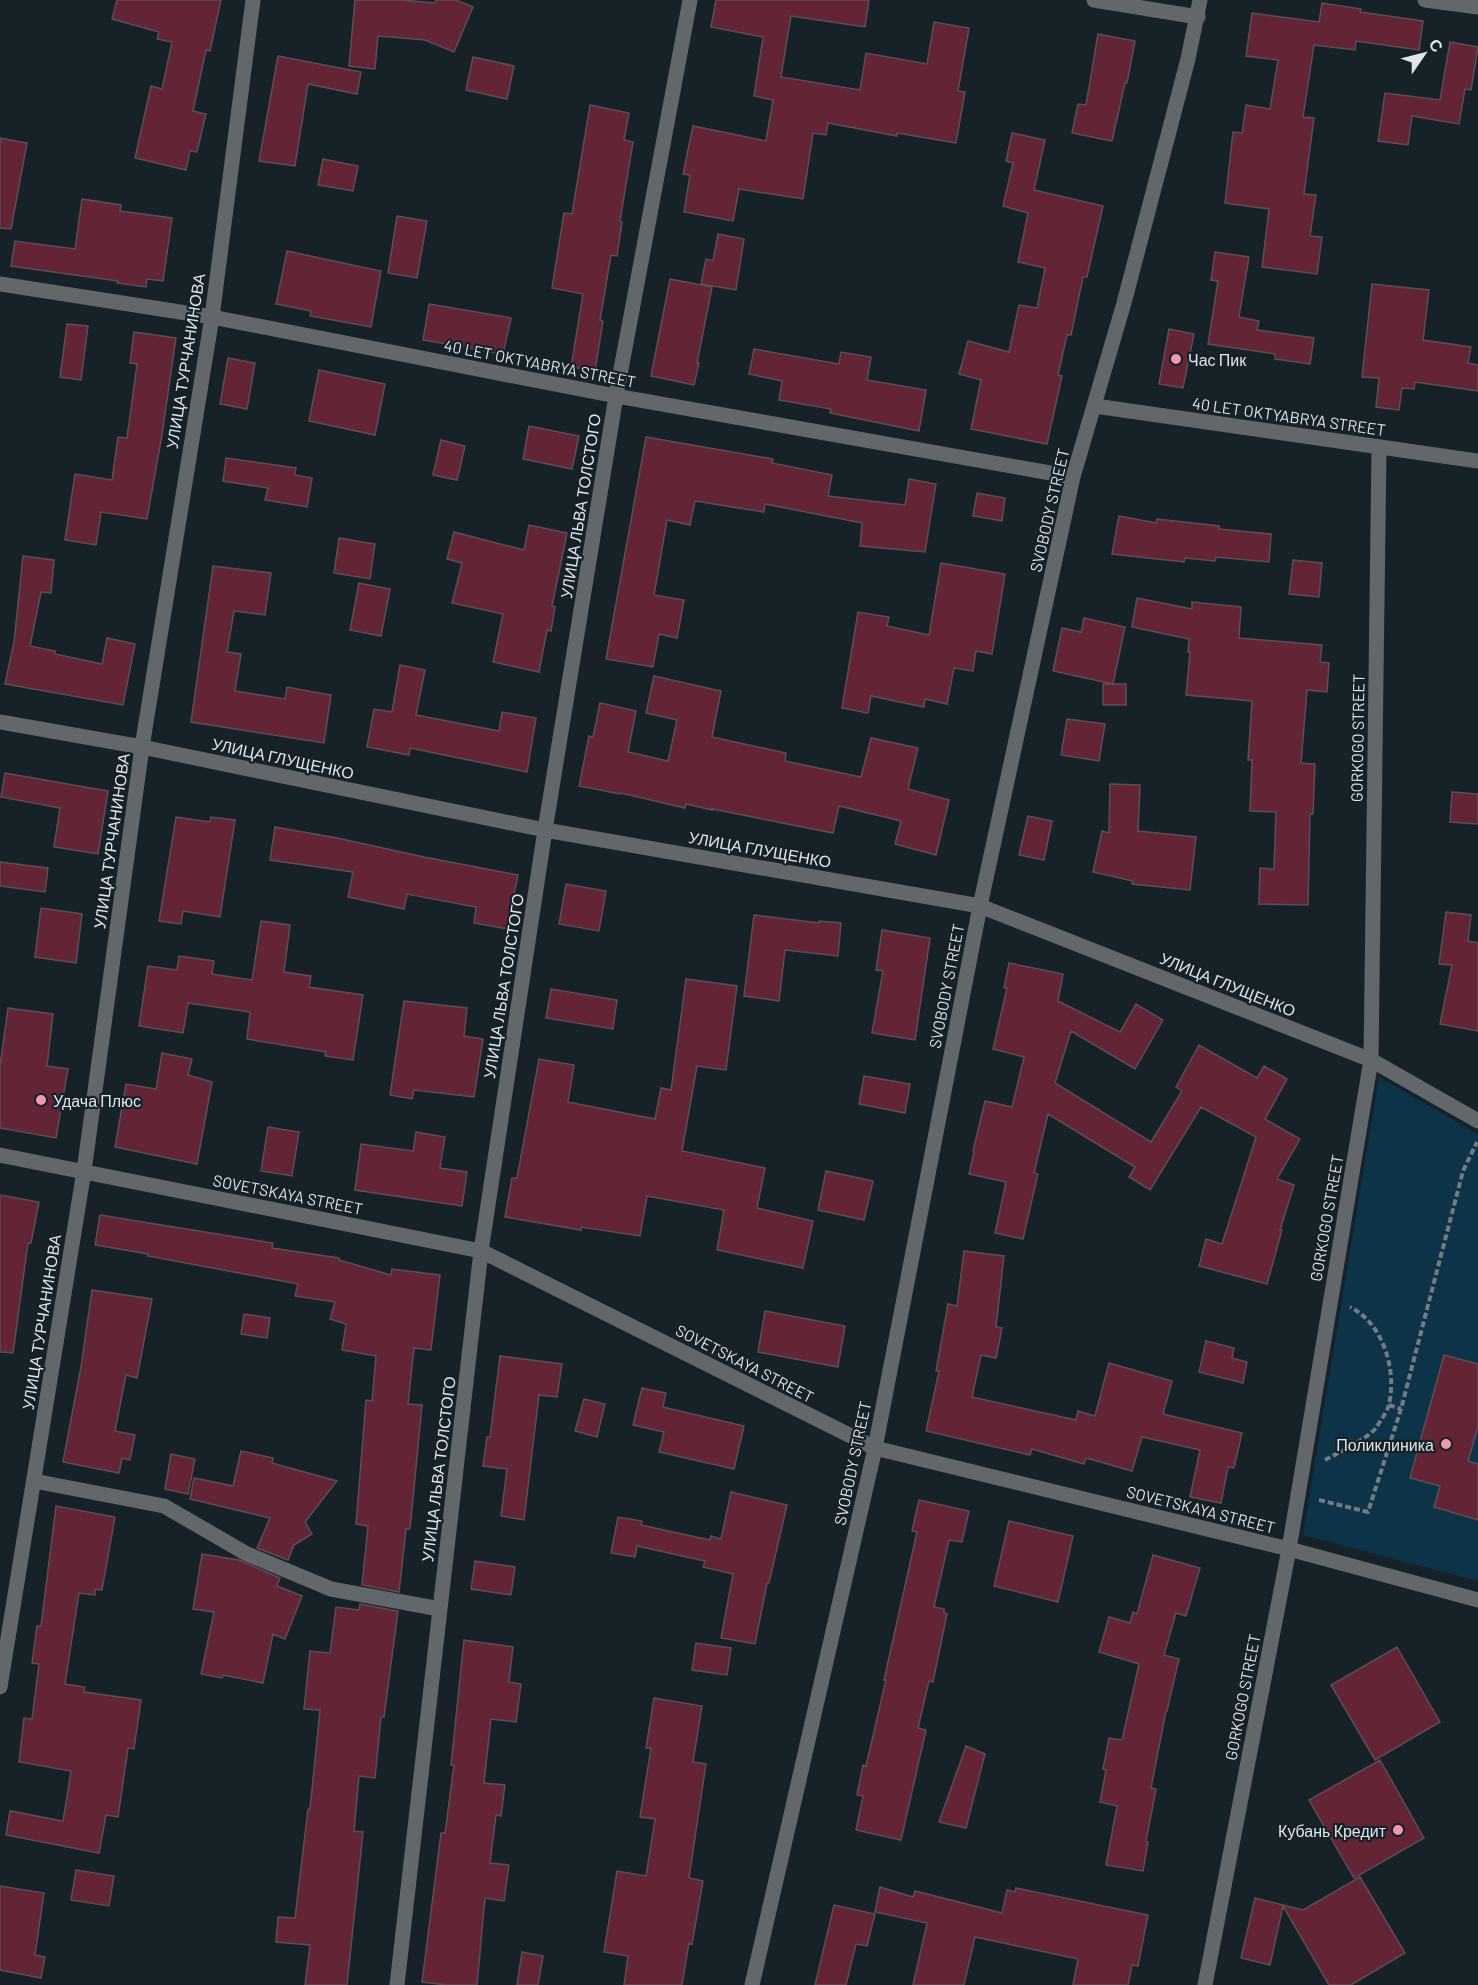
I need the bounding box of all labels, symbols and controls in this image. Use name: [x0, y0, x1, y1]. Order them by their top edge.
north arrow: [1394, 24, 1454, 84]
text: С: [1426, 35, 1448, 56]
street label: УЛИЦА ТУРЧАНИНОВА: [162, 272, 208, 450]
street label: 40 LET OKTYABRYA STREET: [442, 335, 638, 391]
place label: Час Пик: [1188, 350, 1247, 369]
marker: Час Пик: [1169, 352, 1183, 366]
street label: 40 LET OKTYABRYA STREET: [1191, 393, 1387, 439]
street label: УЛИЦА ЛЬВА ТОЛСТОГО: [556, 412, 604, 600]
street label: SVOBODY STREET: [1026, 446, 1072, 574]
street label: GORKOGO STREET: [1346, 674, 1368, 802]
street label: УЛИЦА ГЛУЩЕНКО: [210, 734, 356, 782]
street label: УЛИЦА ТУРЧАНИНОВА: [89, 752, 133, 930]
street label: УЛИЦА ГЛУЩЕНКО: [687, 827, 833, 871]
street label: УЛИЦА ЛЬВА ТОЛСТОГО: [479, 892, 527, 1080]
street label: SVOBODY STREET: [925, 922, 967, 1050]
street label: УЛИЦА ГЛУЩЕНКО: [1157, 948, 1299, 1020]
place label: Удача Плюс: [53, 1091, 141, 1110]
marker: Удача Плюс: [34, 1093, 48, 1107]
street label: GORKOGO STREET: [1305, 1153, 1347, 1283]
street label: SOVETSKAYA STREET: [211, 1170, 365, 1218]
street label: УЛИЦА ТУРЧАНИНОВА: [18, 1233, 64, 1411]
street label: SOVETSKAYA STREET: [673, 1320, 817, 1406]
street label: УЛИЦА ЛЬВА ТОЛСТОГО: [417, 1375, 459, 1563]
street label: SVOBODY STREET: [830, 1399, 874, 1527]
place label: Поликлиника: [1336, 1435, 1434, 1454]
marker: Поликлиника: [1439, 1437, 1453, 1451]
street label: SOVETSKAYA STREET: [1125, 1481, 1277, 1537]
street label: GORKOGO STREET: [1220, 1632, 1264, 1762]
place label: Кубань Кредит: [1278, 1821, 1387, 1840]
marker: Кубань Кредит: [1391, 1823, 1405, 1837]

